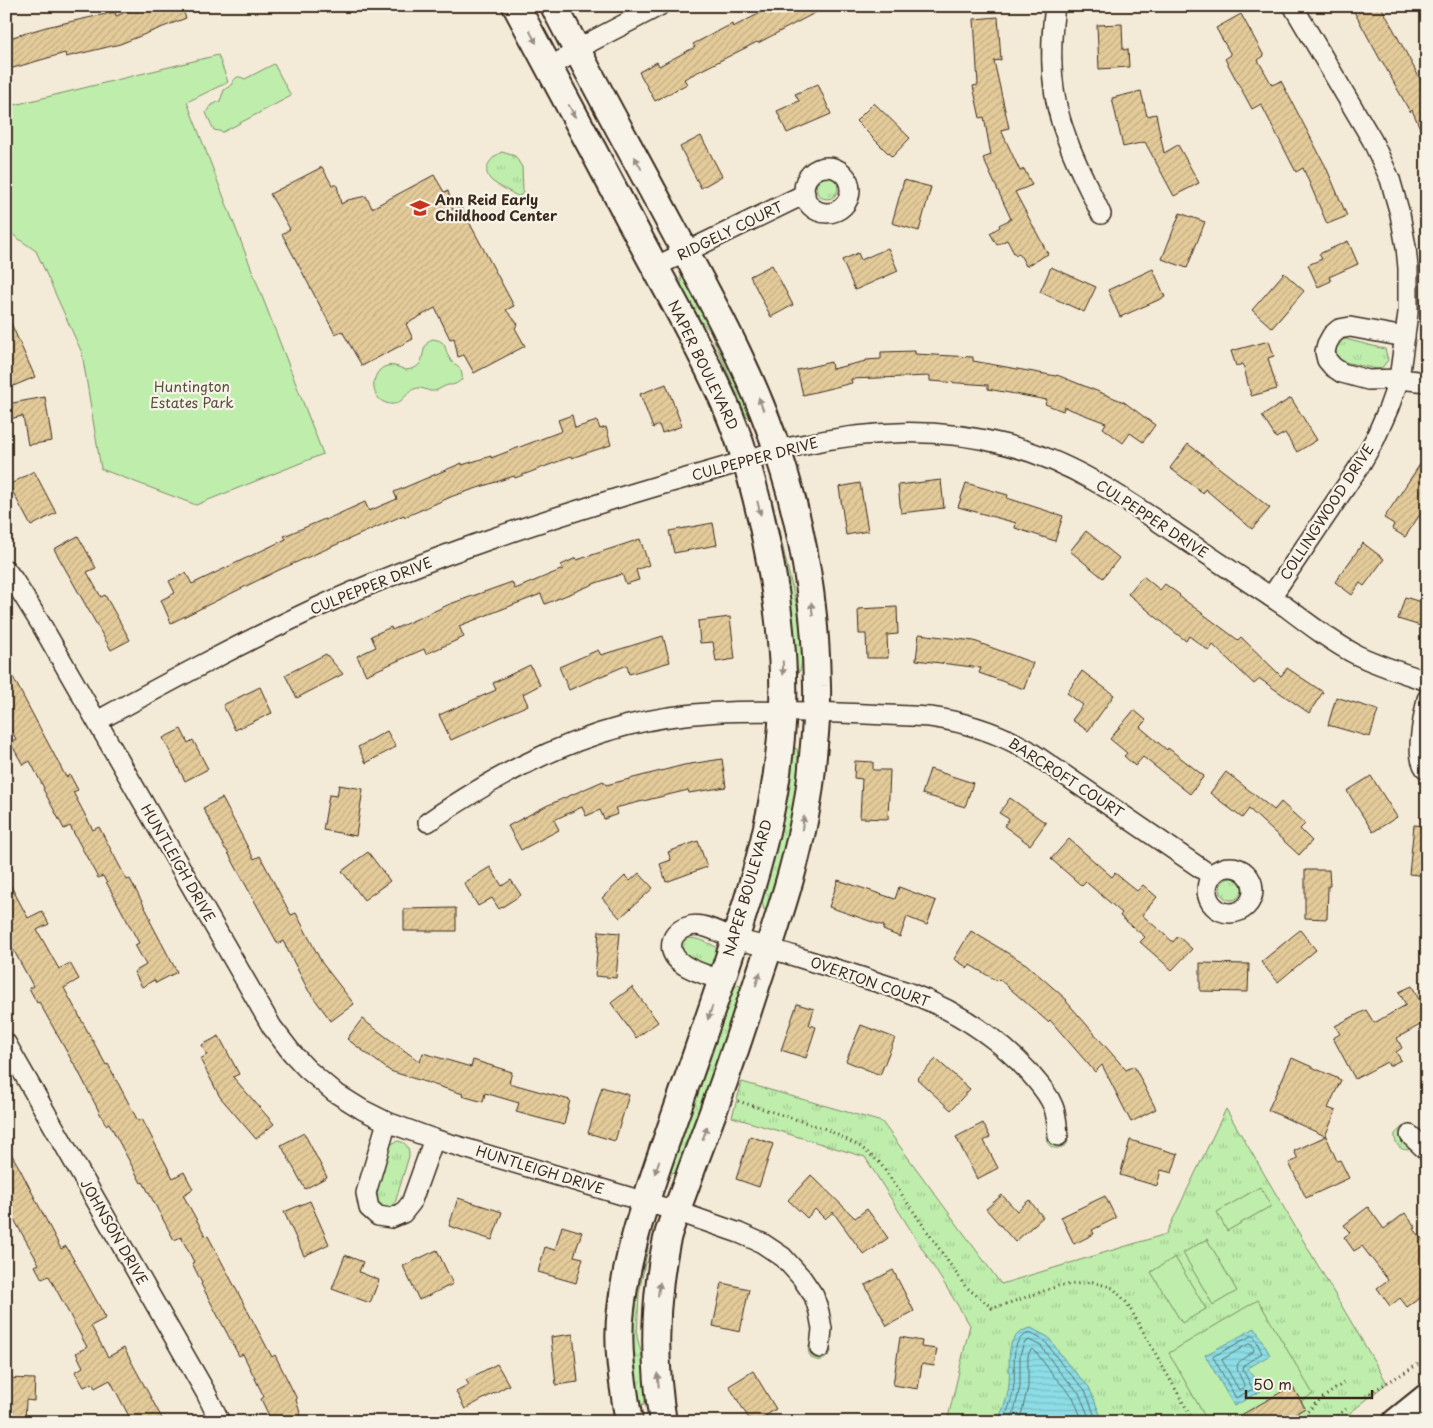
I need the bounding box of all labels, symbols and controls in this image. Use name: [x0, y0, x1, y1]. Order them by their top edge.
one-way arrow: [529, 30, 537, 44]
one-way arrow: [568, 104, 576, 118]
one-way arrow: [634, 156, 642, 171]
place label: Ann Reid Early Childhood Center: [434, 189, 558, 226]
street label: RIDGELY COURT: [673, 196, 787, 265]
school or university icon: Ann Reid Early Childhood Center: [409, 197, 431, 219]
street label: NAPER BOULEVARD: [663, 296, 744, 433]
park label: Huntington Estates Park: [150, 376, 234, 413]
one-way arrow: [757, 397, 764, 412]
street label: CULPEPPER DRIVE: [689, 432, 821, 485]
street label: COLLINGWOOD DRIVE: [1275, 439, 1379, 584]
street label: CULPEPPER DRIVE: [1092, 474, 1213, 563]
one-way arrow: [755, 500, 763, 515]
street label: CULPEPPER DRIVE: [307, 551, 435, 620]
one-way arrow: [808, 601, 816, 617]
one-way arrow: [779, 660, 787, 676]
street label: BARCROFT COURT: [1005, 732, 1128, 823]
street label: HUNTLEIGH DRIVE: [136, 800, 221, 926]
one-way arrow: [800, 815, 808, 831]
street label: NAPER BOULEVARD: [718, 817, 777, 959]
street label: OVERTON COURT: [808, 951, 933, 1012]
one-way arrow: [755, 972, 762, 987]
one-way arrow: [706, 1006, 713, 1021]
one-way arrow: [701, 1125, 709, 1140]
street label: HUNTLEIGH DRIVE: [474, 1140, 607, 1199]
one-way arrow: [653, 1160, 661, 1175]
street label: JOHNSON DRIVE: [76, 1175, 153, 1289]
one-way arrow: [655, 1281, 663, 1297]
scale bar: [1246, 1368, 1372, 1400]
one-way arrow: [654, 1371, 662, 1387]
text: 50 m: [1253, 1372, 1292, 1395]

